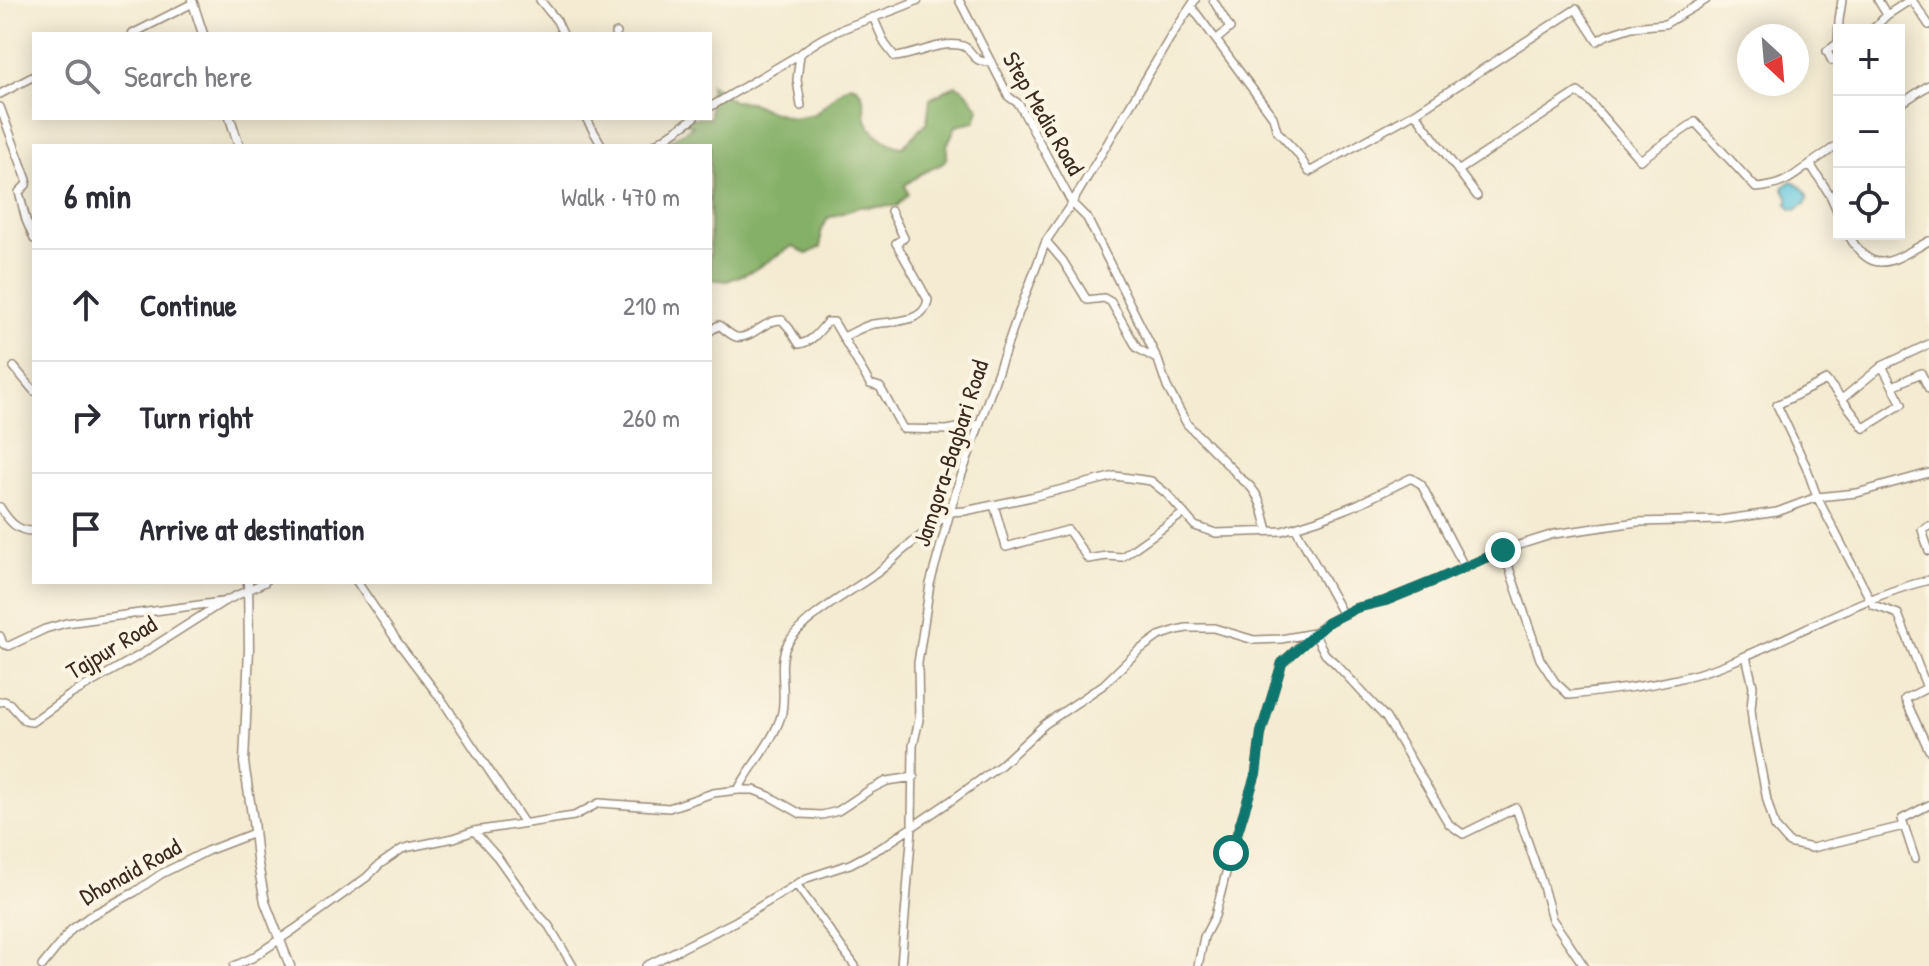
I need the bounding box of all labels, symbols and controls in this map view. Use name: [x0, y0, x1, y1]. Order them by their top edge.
north arrow: [1737, 24, 1809, 96]
map controls: [1833, 24, 1905, 240]
button: +: [1833, 24, 1905, 96]
search box: [32, 32, 712, 120]
street label: Step Media Road: [996, 45, 1092, 181]
icon: search: [60, 54, 104, 98]
text: Search here: [124, 56, 252, 96]
button: −: [1833, 96, 1905, 168]
button: locate: [1833, 168, 1905, 240]
text: 6 min: [64, 173, 132, 219]
text: Walk · 470 m: [561, 179, 680, 214]
icon: ahead: [64, 283, 108, 327]
text: Continue: [140, 285, 237, 325]
text: 210 m: [623, 288, 680, 323]
street label: Jamgora-Bagbari Road: [905, 356, 995, 550]
icon: right: [64, 395, 108, 439]
text: Turn right: [140, 397, 253, 437]
text: 260 m: [622, 400, 680, 435]
icon: arrive: [64, 507, 108, 551]
text: Arrive at destination: [140, 509, 365, 549]
route end: [1485, 532, 1521, 568]
street label: Tajpur Road: [60, 607, 162, 687]
street label: Dhonaid Road: [74, 830, 186, 912]
route start: [1213, 835, 1249, 871]

